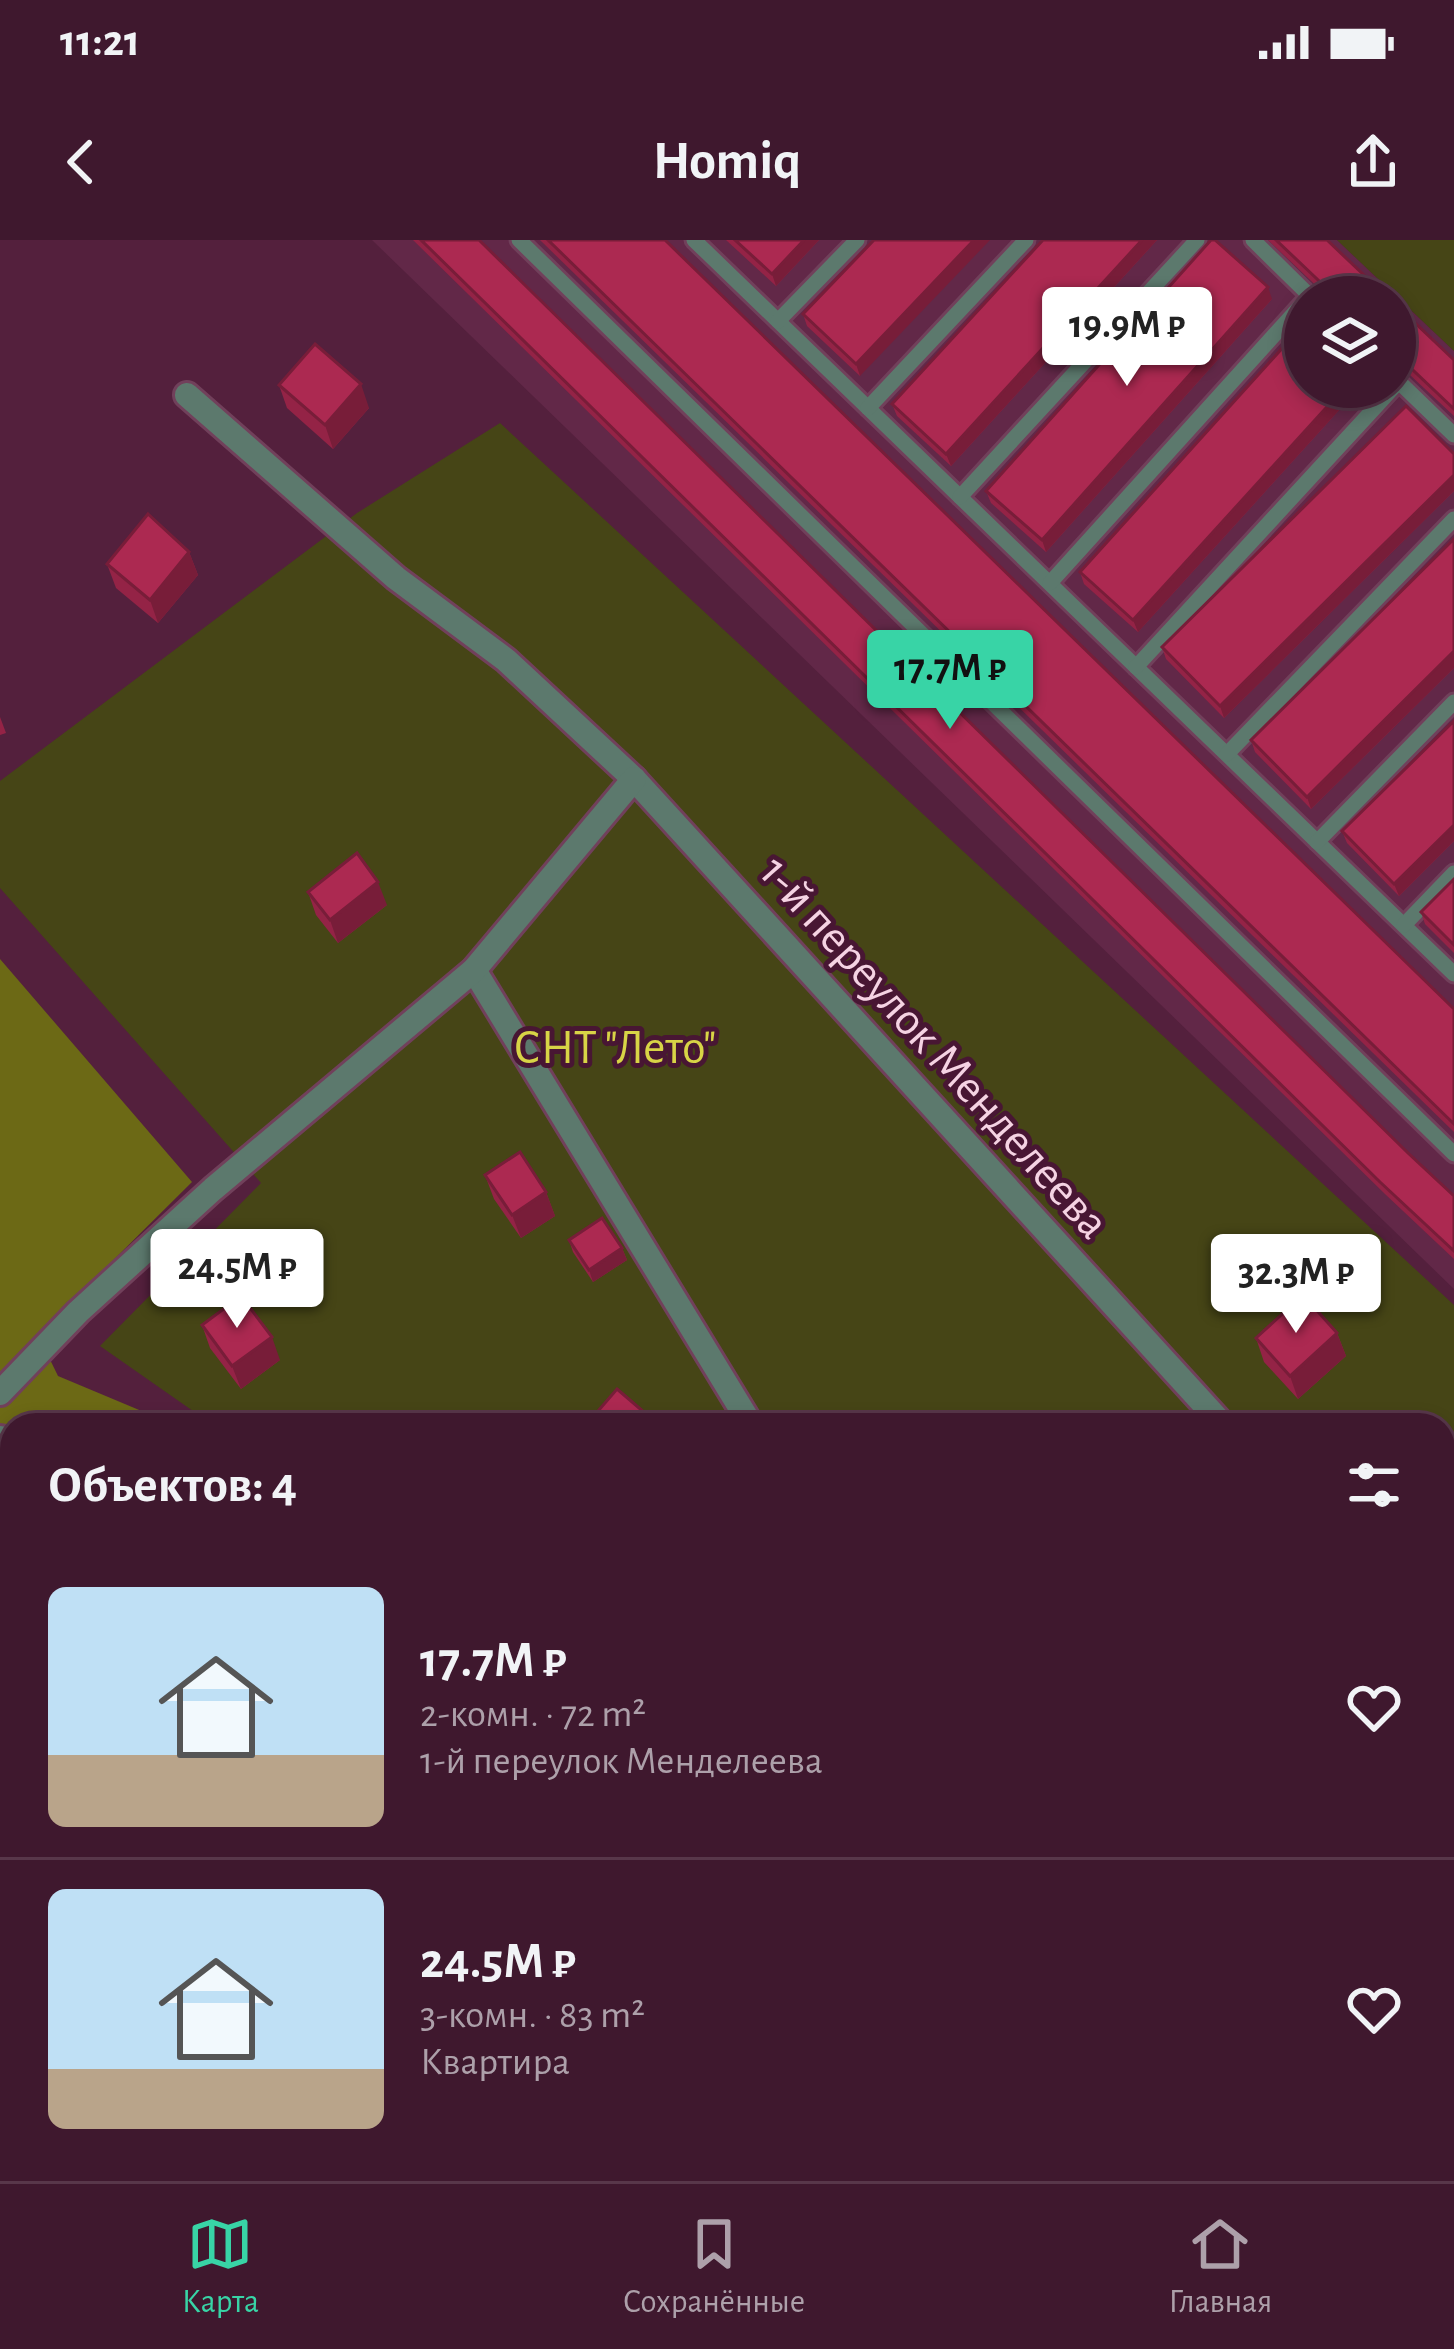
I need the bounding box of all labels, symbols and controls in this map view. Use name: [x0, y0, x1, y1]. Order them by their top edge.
text: 11:21: [60, 19, 140, 64]
icon: back: [48, 129, 114, 195]
icon: share: [1340, 129, 1406, 195]
text: Homiq: [653, 135, 801, 189]
map controls: [1284, 276, 1416, 408]
button: layers: [1284, 276, 1416, 408]
pin: 19.9M ₽: [1016, 287, 1238, 389]
text: 19.9M ₽: [1069, 306, 1185, 345]
pin: 17.7M ₽: [839, 630, 1061, 732]
text: 17.7M ₽: [894, 649, 1006, 688]
street label: 1-й переулок Менделеева: [750, 848, 1117, 1248]
park label: СНТ "Лето": [514, 1025, 716, 1073]
pin: 24.5M ₽: [126, 1229, 348, 1331]
pin: 32.3M ₽: [1185, 1234, 1407, 1336]
text: 24.5M ₽: [178, 1248, 297, 1287]
text: 32.3M ₽: [1238, 1253, 1354, 1292]
icon: filters: [1341, 1452, 1407, 1518]
text: Объектов: 4: [48, 1460, 297, 1511]
icon: home: [144, 1635, 288, 1779]
text: 17.7M ₽: [420, 1635, 566, 1686]
icon: heart: [1341, 1674, 1407, 1740]
text: 2-комн. · 72 m²: [420, 1695, 646, 1734]
text: 1-й переулок Менделеева: [420, 1742, 823, 1781]
text: 24.5M ₽: [420, 1936, 576, 1987]
icon: home: [144, 1937, 288, 2081]
icon: heart: [1341, 1976, 1407, 2042]
text: 3-комн. · 83 m²: [420, 1996, 645, 2035]
text: Квартира: [420, 2043, 570, 2082]
tab: Карта: [182, 2211, 259, 2323]
tab: Сохранённые: [623, 2211, 805, 2323]
tab: Главная: [1169, 2211, 1272, 2323]

